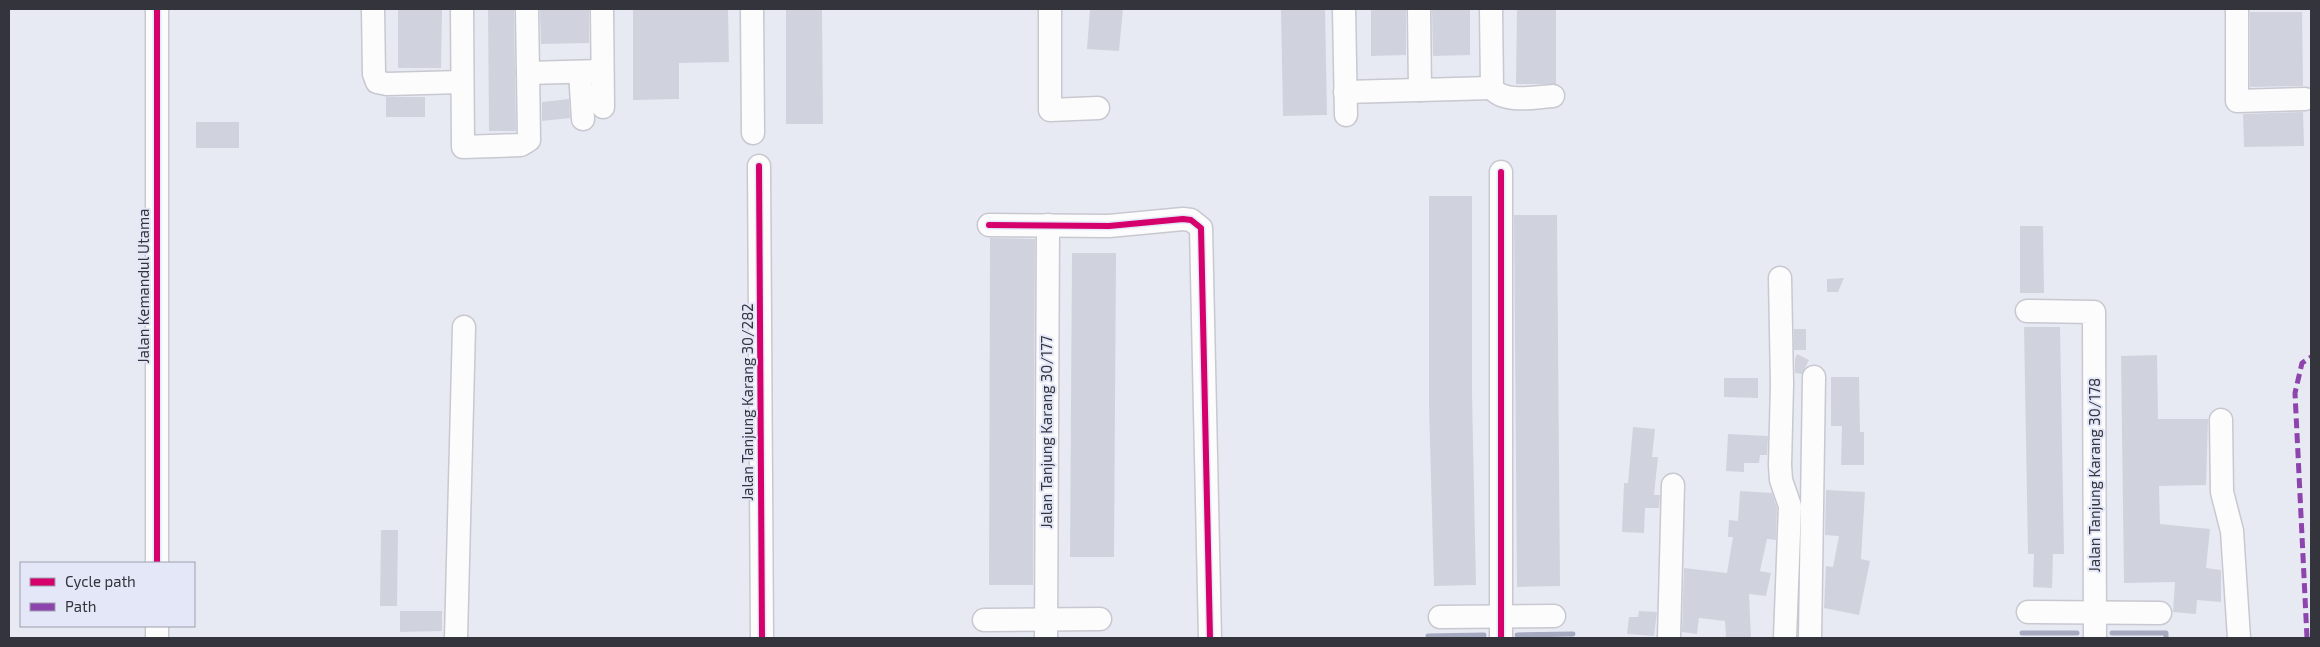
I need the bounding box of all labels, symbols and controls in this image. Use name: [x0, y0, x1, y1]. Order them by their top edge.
street label: Jalan Kemandul Utama: [134, 209, 152, 363]
street label: Jalan Tanjung Karang 30/282: [738, 303, 757, 501]
street label: Jalan Tanjung Karang 30/177: [1037, 335, 1056, 528]
street label: Jalan Tanjung Karang 30/178: [2085, 378, 2104, 572]
legend: [20, 562, 195, 627]
text: Cycle path: [65, 572, 136, 590]
text: Path: [65, 597, 96, 615]

